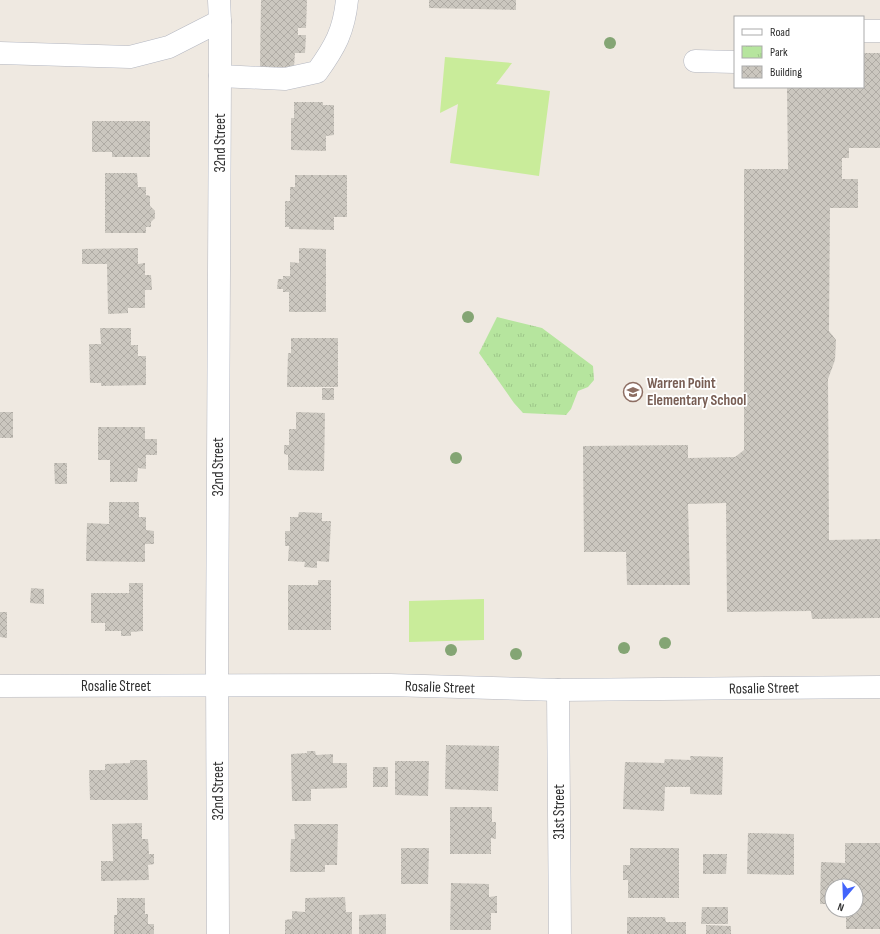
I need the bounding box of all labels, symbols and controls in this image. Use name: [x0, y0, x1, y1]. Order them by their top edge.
legend: [734, 16, 864, 88]
text: Road: [770, 25, 790, 40]
text: Park: [770, 45, 788, 60]
text: Building: [770, 65, 802, 80]
street label: 32nd Street: [211, 113, 230, 173]
place label: Warren Point Elementary School: [647, 374, 746, 410]
school or university icon: Warren Point Elementary School: [622, 381, 644, 403]
street label: 32nd Street: [209, 437, 228, 497]
street label: Rosalie Street: [81, 677, 151, 696]
street label: Rosalie Street: [405, 677, 476, 698]
street label: Rosalie Street: [729, 678, 800, 699]
street label: 32nd Street: [209, 761, 228, 821]
street label: 31st Street: [550, 784, 569, 840]
north arrow: [824, 878, 864, 918]
text: N: [836, 900, 846, 914]

